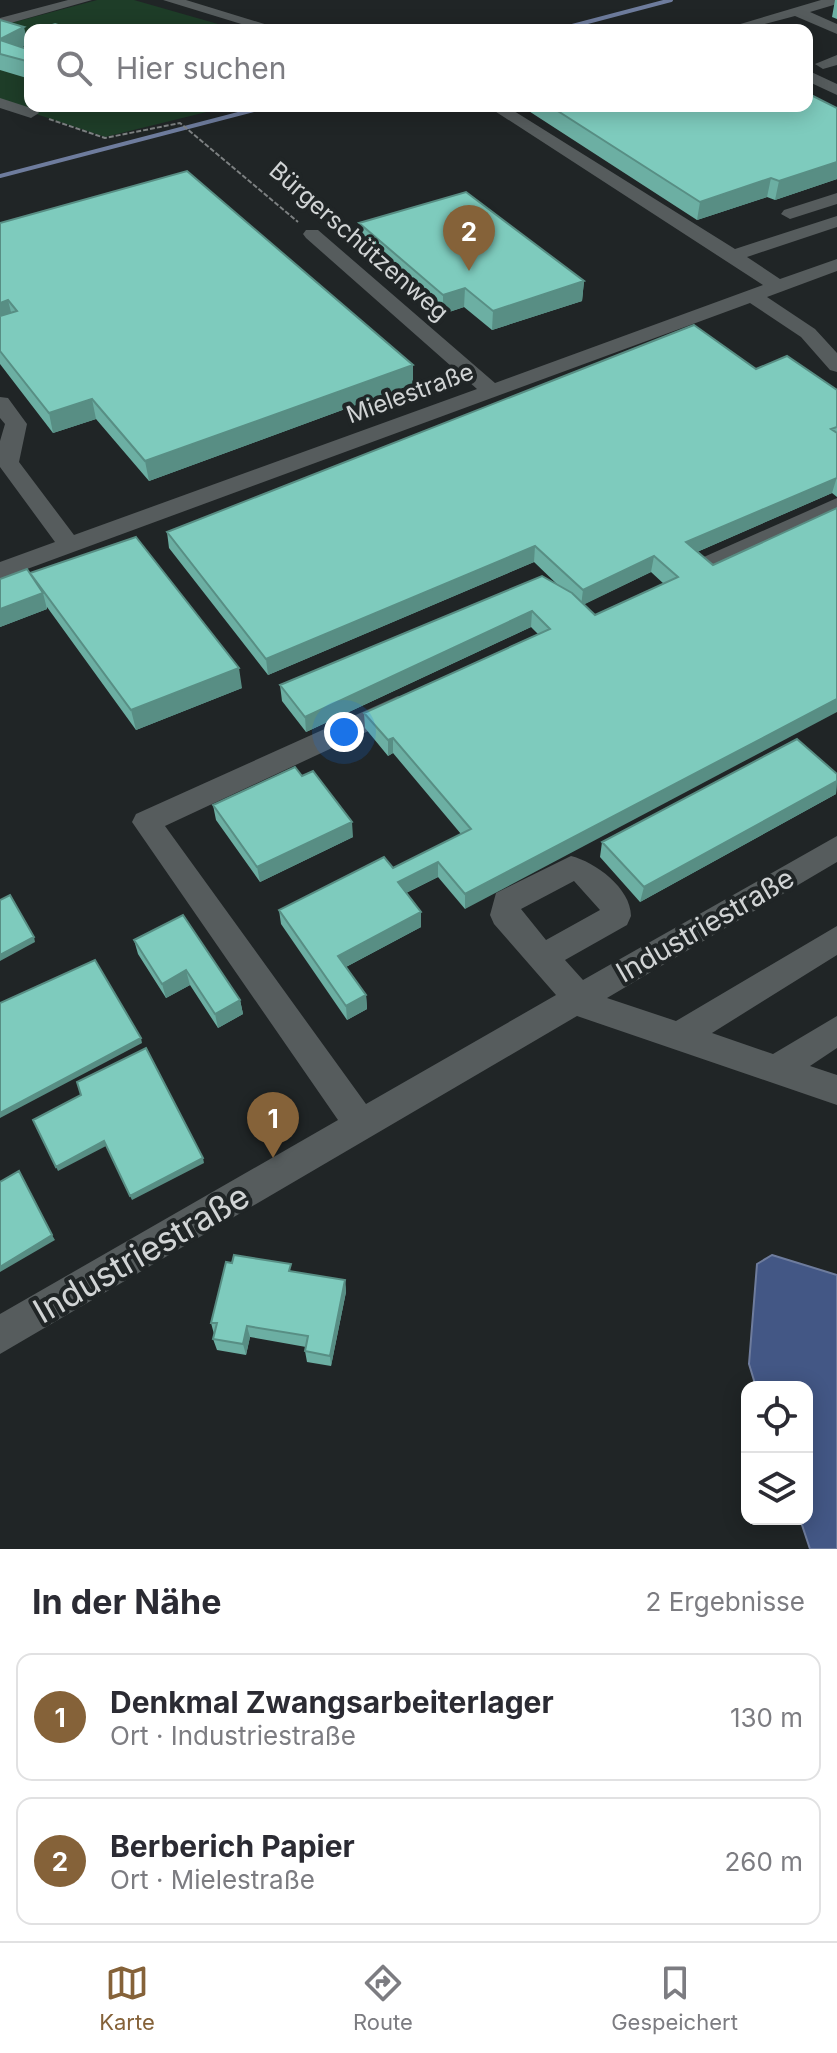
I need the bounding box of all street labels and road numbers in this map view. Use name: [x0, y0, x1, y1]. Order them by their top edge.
street label: Bürgerschützenweg: [263, 155, 455, 327]
street label: Mielestraße: [342, 357, 478, 429]
street label: Industriestraße: [610, 860, 800, 990]
street label: Industriestraße: [26, 1175, 256, 1331]

